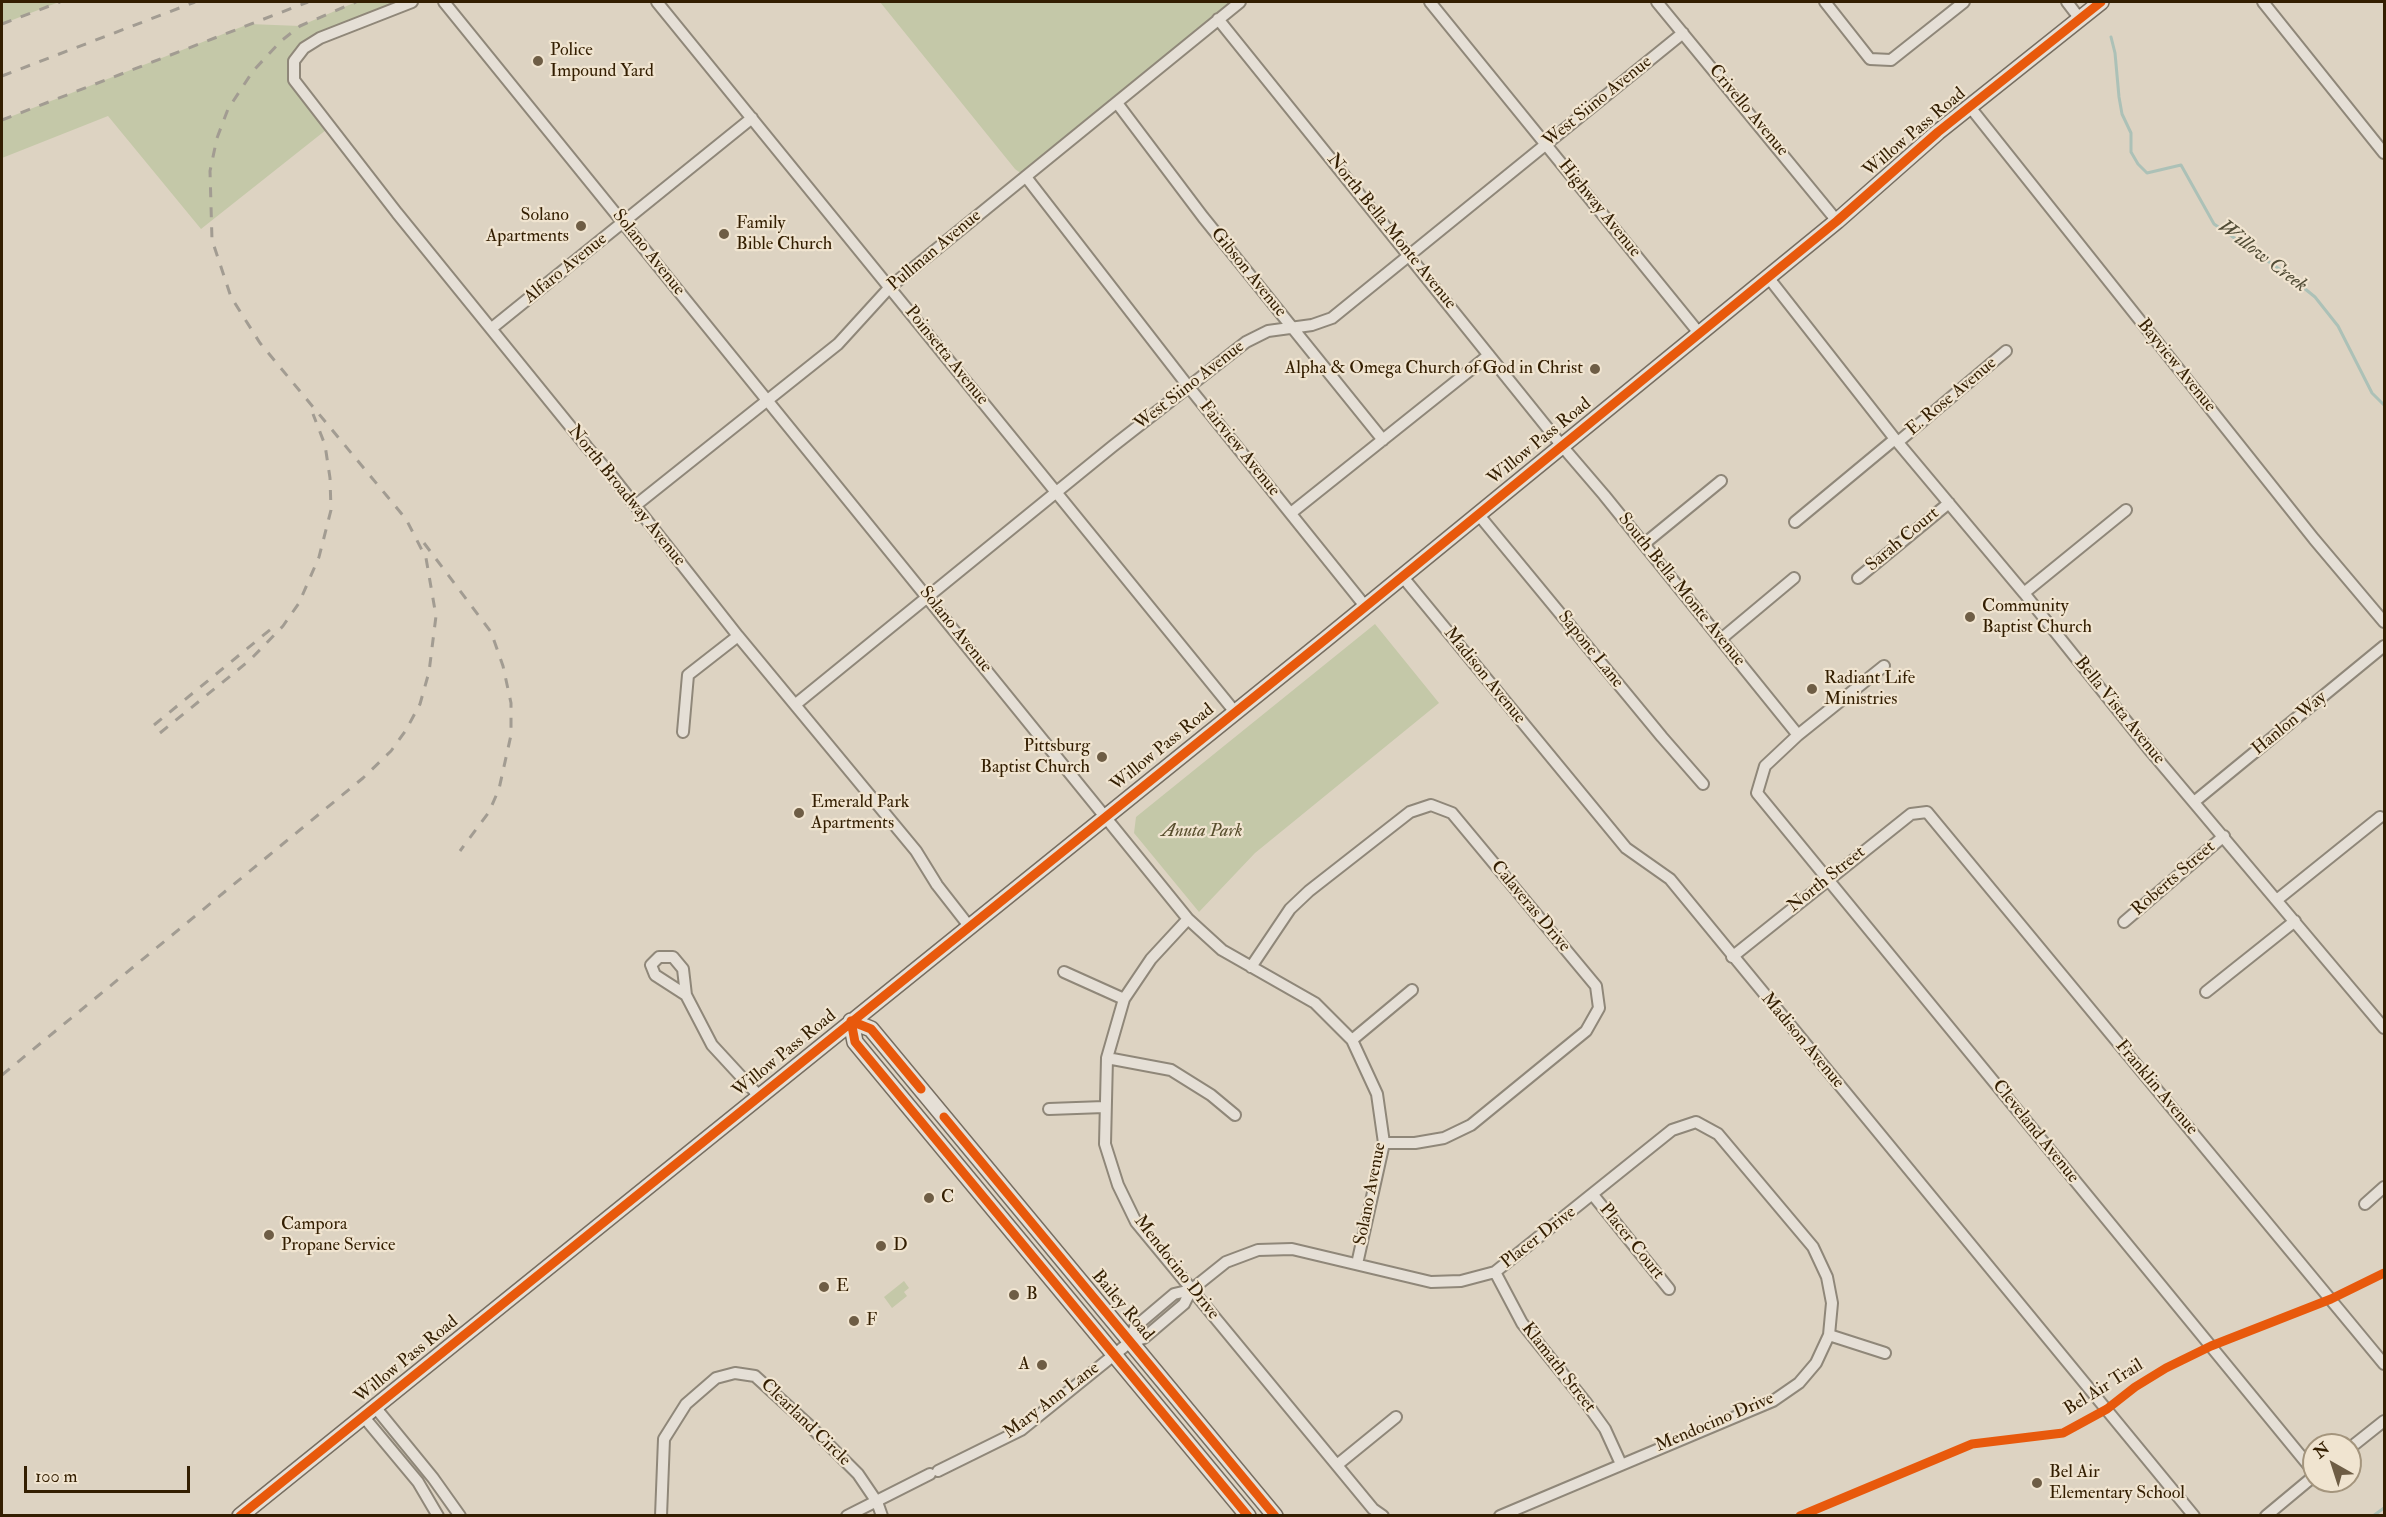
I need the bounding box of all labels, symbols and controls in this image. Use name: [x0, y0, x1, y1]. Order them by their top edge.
place label: Police Impound Yard: [550, 40, 654, 82]
street label: West Siino Avenue: [1539, 52, 1657, 152]
marker: Police Impound Yard: [531, 54, 545, 68]
street label: Crivello Avenue: [1703, 61, 1793, 161]
street label: Willow Pass Road: [1859, 84, 1971, 182]
street label: North Bella Monte Avenue: [1322, 150, 1460, 314]
street label: Highway Avenue: [1553, 156, 1645, 262]
place label: Solano Apartments: [486, 205, 569, 248]
street label: Solano Avenue: [607, 206, 689, 300]
street label: Pullman Avenue: [884, 206, 986, 296]
place label: Family Bible Church: [736, 213, 832, 256]
water label: Willow Creek: [2213, 216, 2311, 298]
marker: Solano Apartments: [574, 219, 588, 233]
street label: Gibson Avenue: [1205, 224, 1291, 322]
marker: Family Bible Church: [717, 227, 731, 241]
street label: Alfaro Avenue: [520, 229, 612, 309]
street label: Poinsetta Avenue: [899, 302, 993, 410]
street label: Bayview Avenue: [2132, 315, 2220, 417]
street label: West Siino Avenue: [1131, 336, 1249, 436]
street label: E. Rose Avenue: [1902, 353, 2002, 441]
place label: Alpha & Omega Church of God in Christ: [1285, 358, 1583, 380]
marker: Alpha & Omega Church of God in Christ: [1588, 362, 1602, 376]
street label: Willow Pass Road: [1484, 394, 1596, 490]
street label: Fairview Avenue: [1194, 397, 1284, 501]
street label: North Broadway Avenue: [562, 421, 690, 571]
street label: Sarah Court: [1862, 503, 1944, 577]
street label: South Bella Monte Avenue: [1613, 509, 1749, 671]
street label: Solano Avenue: [914, 583, 996, 677]
place label: Community Baptist Church: [1982, 596, 2092, 638]
street label: Sapone Lane: [1552, 607, 1628, 693]
marker: Community Baptist Church: [1963, 610, 1977, 624]
street label: Madison Avenue: [1438, 623, 1530, 729]
street label: Bella Vista Avenue: [2069, 653, 2169, 769]
place label: Radiant Life Ministries: [1824, 668, 1915, 710]
marker: Radiant Life Ministries: [1805, 682, 1819, 696]
street label: Hanlon Way: [2248, 687, 2332, 761]
street label: Willow Pass Road: [1107, 700, 1219, 796]
place label: Pittsburg Baptist Church: [980, 736, 1090, 778]
marker: Pittsburg Baptist Church: [1095, 750, 1109, 764]
place label: Emerald Park Apartments: [811, 792, 909, 834]
marker: Emerald Park Apartments: [792, 806, 806, 820]
park label: Anuta Park: [1161, 821, 1243, 843]
street label: Roberts Street: [2128, 837, 2220, 921]
street label: North Street: [1784, 842, 1870, 918]
street label: Calaveras Drive: [1486, 857, 1574, 957]
street label: Madison Avenue: [1756, 989, 1848, 1093]
street label: Willow Pass Road: [729, 1006, 841, 1102]
street label: Franklin Avenue: [2110, 1036, 2202, 1140]
street label: Cleveland Avenue: [1987, 1076, 2083, 1188]
street label: Solano Avenue: [1350, 1141, 1392, 1247]
place label: C: [941, 1187, 954, 1209]
marker: C: [922, 1191, 936, 1205]
street label: Placer Court: [1594, 1200, 1668, 1284]
street label: Placer Drive: [1497, 1202, 1581, 1274]
street label: Mendocino Drive: [1129, 1212, 1223, 1324]
place label: Campora Propane Service: [281, 1214, 395, 1256]
marker: Campora Propane Service: [262, 1228, 276, 1242]
place label: D: [893, 1235, 908, 1257]
marker: D: [874, 1239, 888, 1253]
street label: Bailey Road: [1086, 1266, 1158, 1346]
place label: E: [836, 1276, 849, 1298]
marker: E: [817, 1280, 831, 1294]
place label: B: [1026, 1284, 1038, 1306]
marker: B: [1007, 1288, 1021, 1302]
place label: F: [866, 1310, 877, 1332]
street label: Willow Pass Road: [351, 1312, 463, 1408]
marker: F: [847, 1314, 861, 1328]
street label: Klamath Street: [1516, 1319, 1600, 1417]
place label: A: [1019, 1354, 1030, 1376]
street label: Bel Air Trail: [2060, 1355, 2148, 1421]
street label: Mary Ann Lane: [1000, 1358, 1104, 1444]
marker: A: [1035, 1358, 1049, 1372]
street label: Clearland Circle: [755, 1375, 855, 1471]
street label: Mendocino Drive: [1653, 1388, 1777, 1458]
north arrow: [2302, 1433, 2362, 1493]
text: N: [2310, 1438, 2334, 1463]
scale bar: [27, 1454, 194, 1492]
place label: Bel Air Elementary School: [2049, 1462, 2185, 1504]
text: 100 m: [35, 1465, 78, 1488]
marker: Bel Air Elementary School: [2030, 1476, 2044, 1490]

